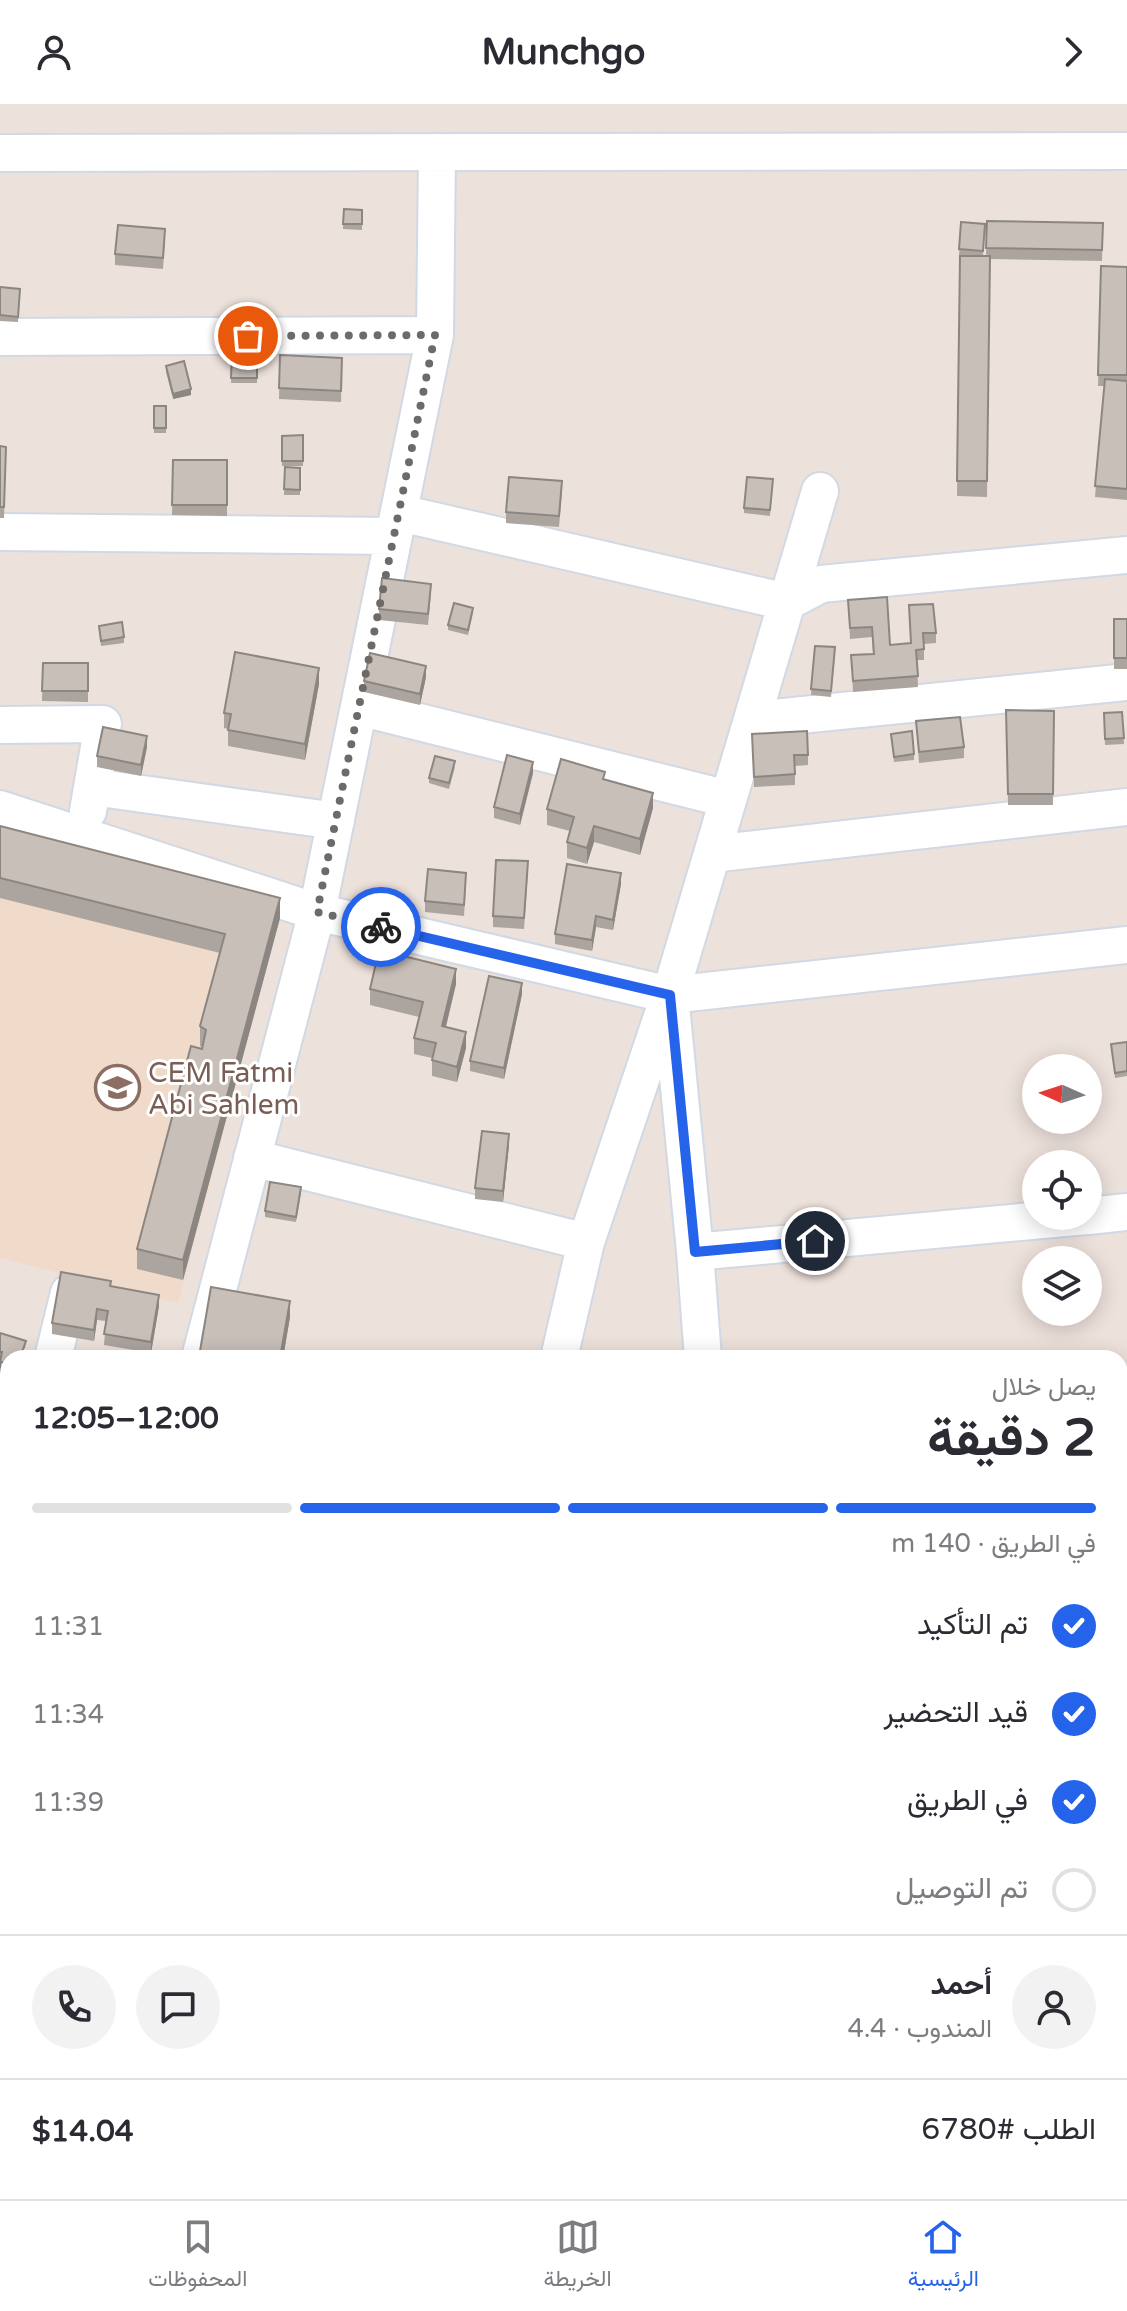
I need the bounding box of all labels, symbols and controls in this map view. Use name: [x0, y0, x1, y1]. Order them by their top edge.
icon: person: [32, 30, 76, 74]
icon: forward: [1051, 30, 1095, 74]
text: Munchgo: [482, 31, 645, 74]
pin: [214, 302, 282, 370]
icon: bag: [226, 314, 270, 358]
courier: [341, 887, 421, 967]
icon: bike: [359, 905, 403, 949]
north arrow: [1022, 1054, 1102, 1134]
map controls: [1022, 1054, 1102, 1326]
place label: CEM Fatmi Abi Sahlem: [148, 1056, 299, 1122]
school or university icon: CEM Fatmi Abi Sahlem: [93, 1064, 141, 1112]
button: locate: [1022, 1150, 1102, 1230]
pin: [781, 1207, 849, 1275]
icon: home: [793, 1219, 837, 1263]
button: layers: [1022, 1246, 1102, 1326]
text: يصل خلال: [992, 1371, 1096, 1402]
text: 12:00–12:05: [32, 1400, 219, 1437]
text: 2 دقيقة: [927, 1407, 1096, 1470]
text: في الطريق · 140 m: [891, 1528, 1096, 1559]
icon: check: [1052, 1604, 1096, 1648]
text: تم التأكيد: [917, 1606, 1028, 1643]
text: 11:31: [32, 1611, 104, 1642]
icon: check: [1052, 1692, 1096, 1736]
text: قيد التحضير: [884, 1694, 1028, 1731]
text: 11:34: [32, 1699, 104, 1730]
icon: check: [1052, 1780, 1096, 1824]
text: في الطريق: [907, 1782, 1028, 1819]
text: 11:39: [32, 1787, 104, 1818]
text: تم التوصيل: [895, 1870, 1028, 1907]
button: phone: [32, 1965, 116, 2049]
button: chat: [136, 1965, 220, 2049]
button: person: [1012, 1965, 1096, 2049]
text: أحمد: [930, 1966, 992, 2003]
text: المندوب · 4.4: [848, 2013, 992, 2044]
text: الطلب #6780: [921, 2111, 1096, 2148]
text: $14.04: [32, 2113, 134, 2150]
tab: المحفوظات: [148, 2215, 247, 2298]
tab: الخريطة: [543, 2215, 612, 2298]
tab: الرئيسية: [908, 2215, 979, 2298]

